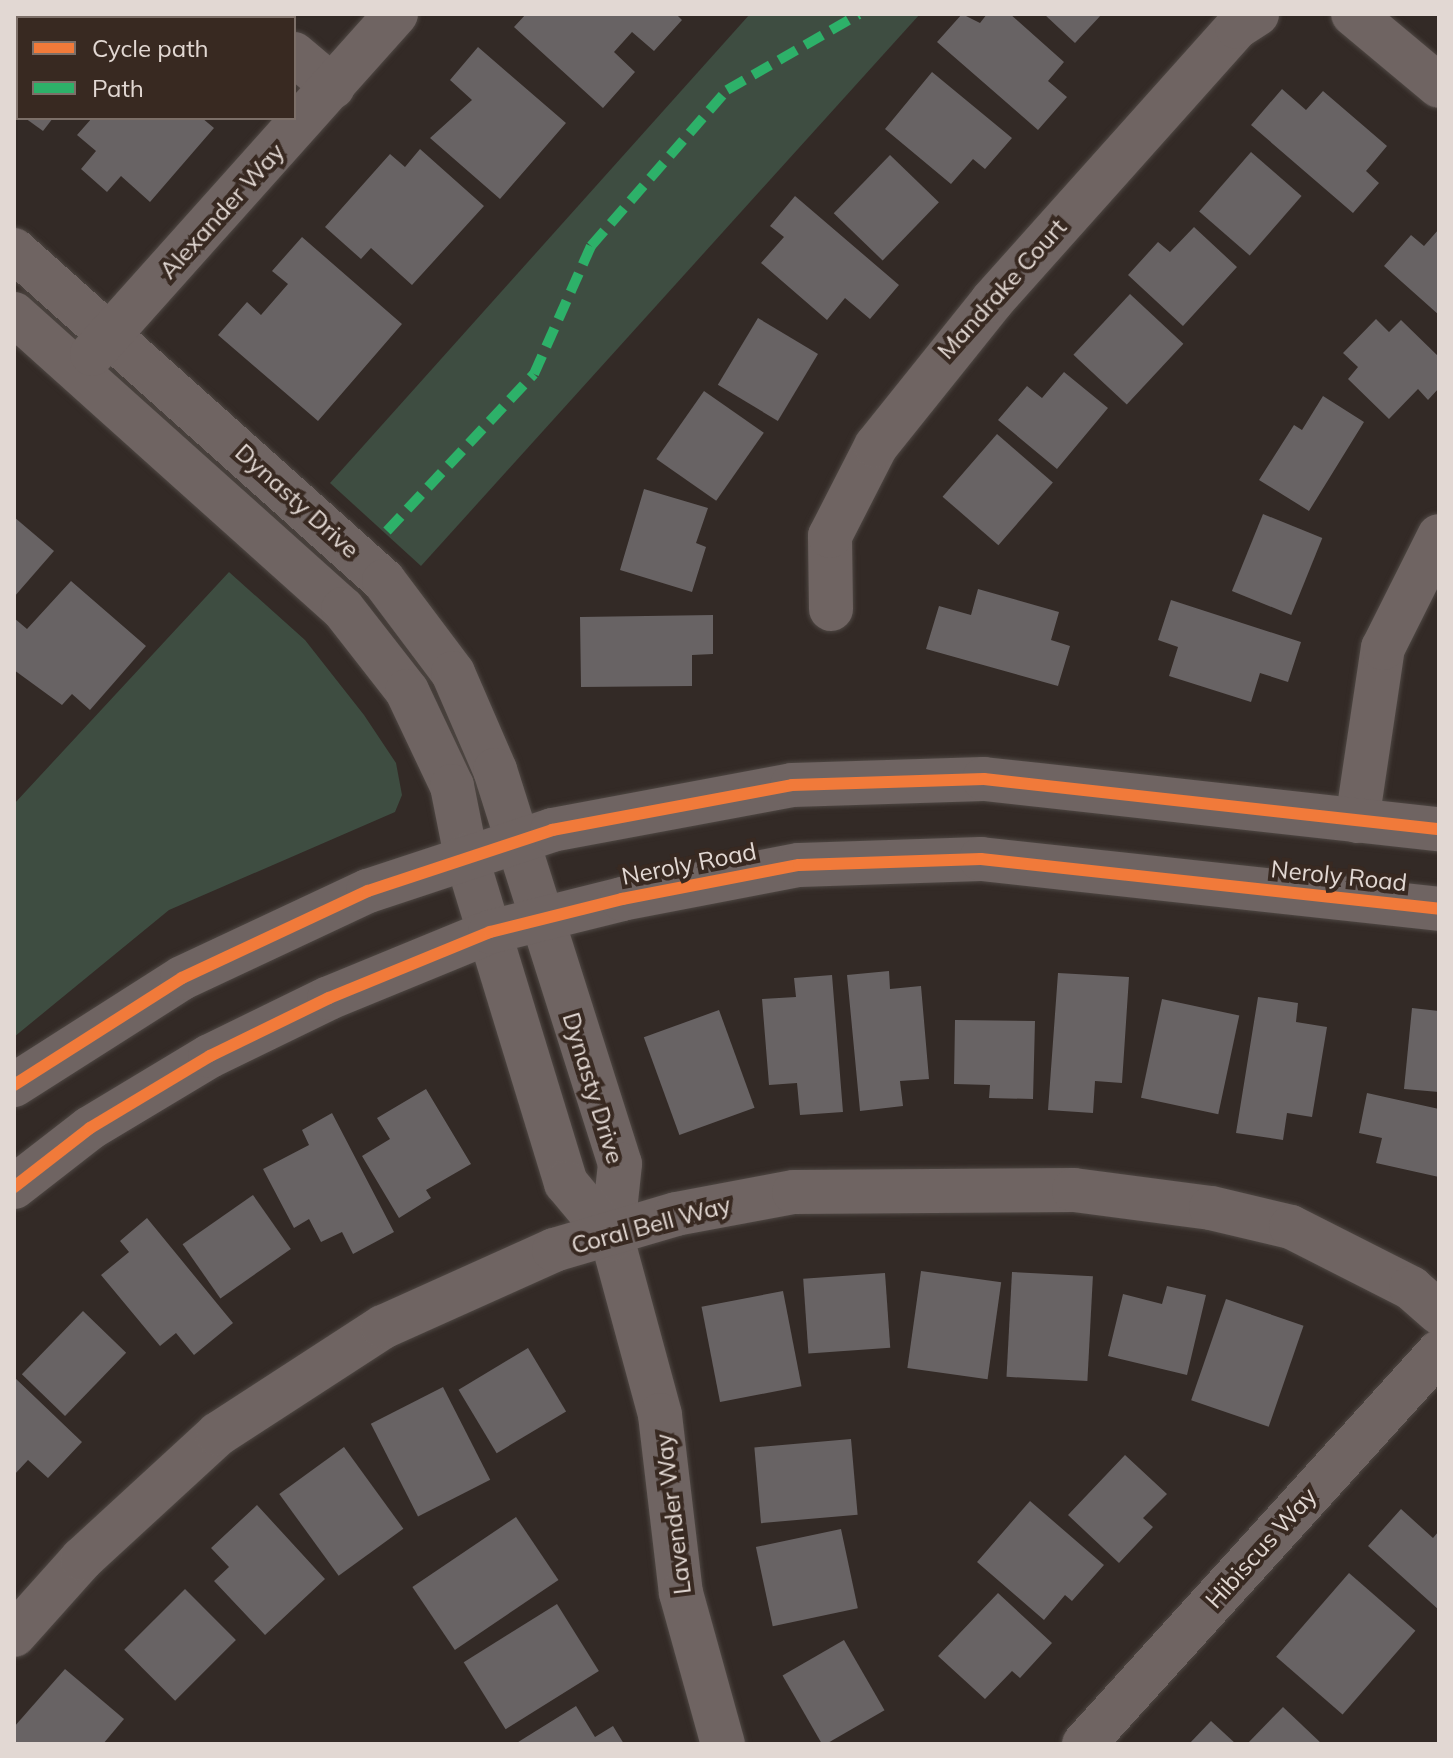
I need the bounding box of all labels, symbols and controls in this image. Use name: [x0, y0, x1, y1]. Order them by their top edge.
legend: [16, 16, 296, 120]
text: Cycle path: [92, 33, 209, 63]
text: Path: [92, 73, 144, 103]
street label: Alexander Way: [154, 137, 290, 285]
street label: Mandrake Court: [932, 213, 1072, 365]
street label: Dynasty Drive: [229, 438, 365, 564]
street label: Neroly Road: [619, 837, 759, 891]
street label: Neroly Road: [1269, 855, 1409, 897]
street label: Dynasty Drive: [556, 1009, 630, 1167]
street label: Coral Bell Way: [568, 1190, 734, 1260]
street label: Lavender Way: [649, 1432, 697, 1596]
street label: Hibiscus Way: [1199, 1482, 1323, 1614]

